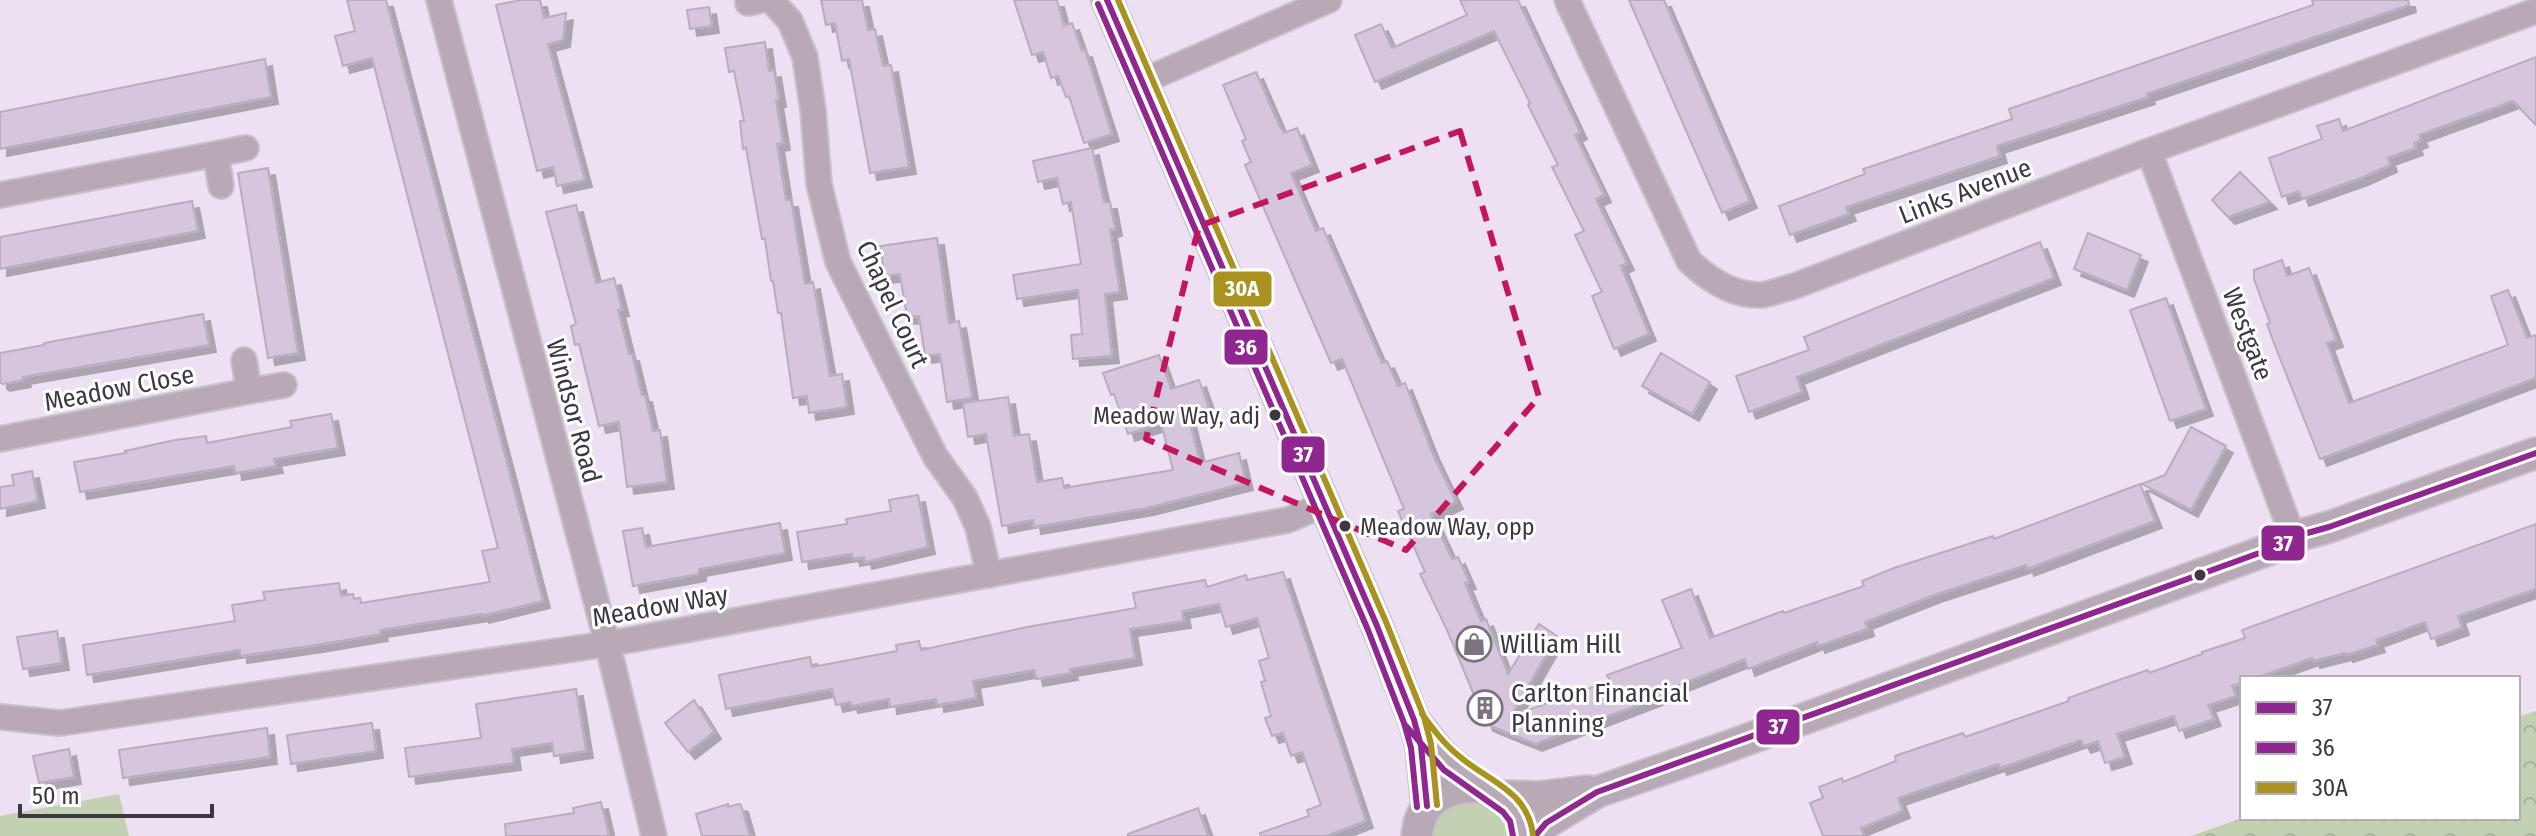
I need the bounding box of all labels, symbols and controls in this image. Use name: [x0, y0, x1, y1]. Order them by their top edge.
street label: Links Avenue: [1895, 152, 2036, 231]
street label: Chapel Court: [850, 236, 936, 373]
line badge: 30A: [1212, 270, 1273, 308]
text: 30A: [1224, 275, 1260, 302]
street label: Westgate: [2216, 283, 2279, 385]
line badge: 36: [1223, 328, 1269, 366]
text: 36: [1234, 334, 1257, 361]
street label: Windsor Road: [539, 336, 608, 486]
street label: Meadow Close: [42, 359, 197, 418]
place label: Meadow Way, adj: [1093, 402, 1260, 430]
marker: Meadow Way, adj: [1267, 407, 1283, 423]
line badge: 37: [1280, 435, 1326, 474]
text: 37: [1292, 441, 1313, 468]
place label: Meadow Way, opp: [1360, 513, 1535, 541]
marker: Meadow Way, opp: [1337, 518, 1353, 534]
line badge: 37: [2260, 524, 2306, 562]
text: 37: [2272, 530, 2293, 557]
unlabelled marker: [2192, 567, 2208, 583]
street label: Meadow Way: [590, 579, 731, 634]
shop icon: William Hill: [1455, 625, 1493, 663]
place label: William Hill: [1500, 629, 1621, 660]
legend: [2240, 676, 2520, 820]
place label: Carlton Financial Planning: [1511, 678, 1689, 739]
building icon: Carlton Financial Planning: [1466, 689, 1504, 727]
text: 37: [2312, 694, 2333, 722]
line badge: 37: [1755, 708, 1801, 746]
text: 37: [1767, 713, 1788, 740]
text: 36: [2312, 734, 2335, 762]
scale bar: [20, 768, 212, 818]
text: 30A: [2312, 774, 2348, 802]
text: 50 m: [32, 782, 80, 810]

